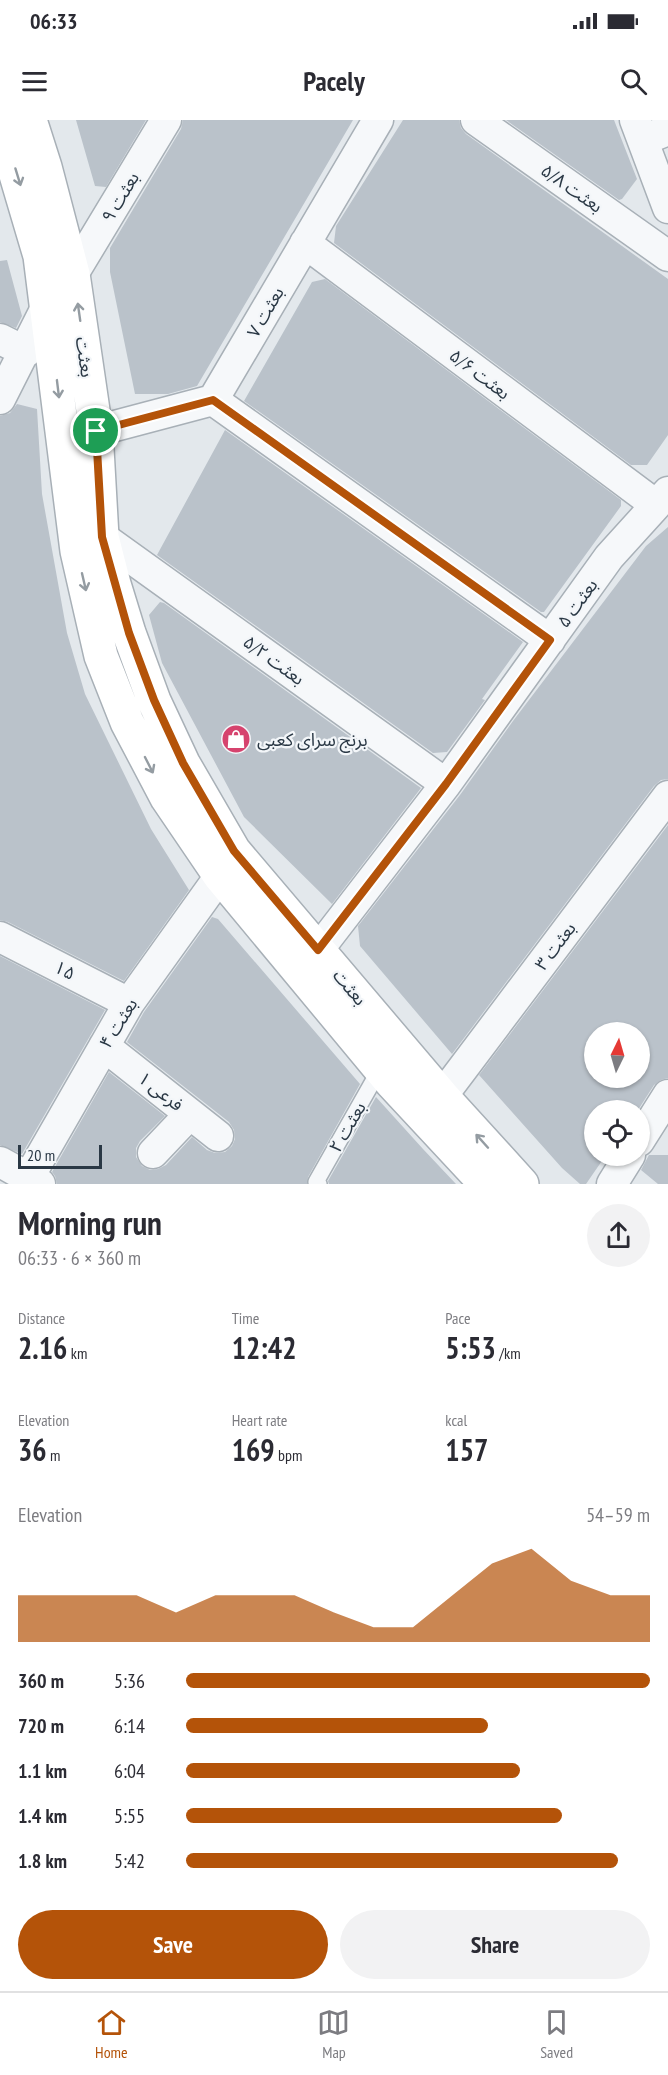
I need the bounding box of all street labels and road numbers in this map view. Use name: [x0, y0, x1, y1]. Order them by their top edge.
street label: بعثت ۵/۸: [537, 158, 607, 218]
street label: بعثت ۹: [96, 168, 144, 226]
street label: بعثت ۷: [241, 283, 289, 341]
street label: بعثت: [71, 335, 99, 379]
street label: بعثت ۵/۶: [445, 344, 515, 404]
street label: بعثت ۵: [552, 574, 602, 632]
street label: بعثت ۵/۲: [239, 630, 309, 690]
street label: بعثت ۳: [529, 917, 581, 975]
street label: ۱۵: [51, 955, 79, 985]
street label: بعثت: [328, 964, 372, 1010]
street label: بعثت ۴: [94, 994, 142, 1052]
street label: فرعی ۱: [134, 1066, 188, 1116]
street label: بعثت ۲: [323, 1098, 371, 1156]

